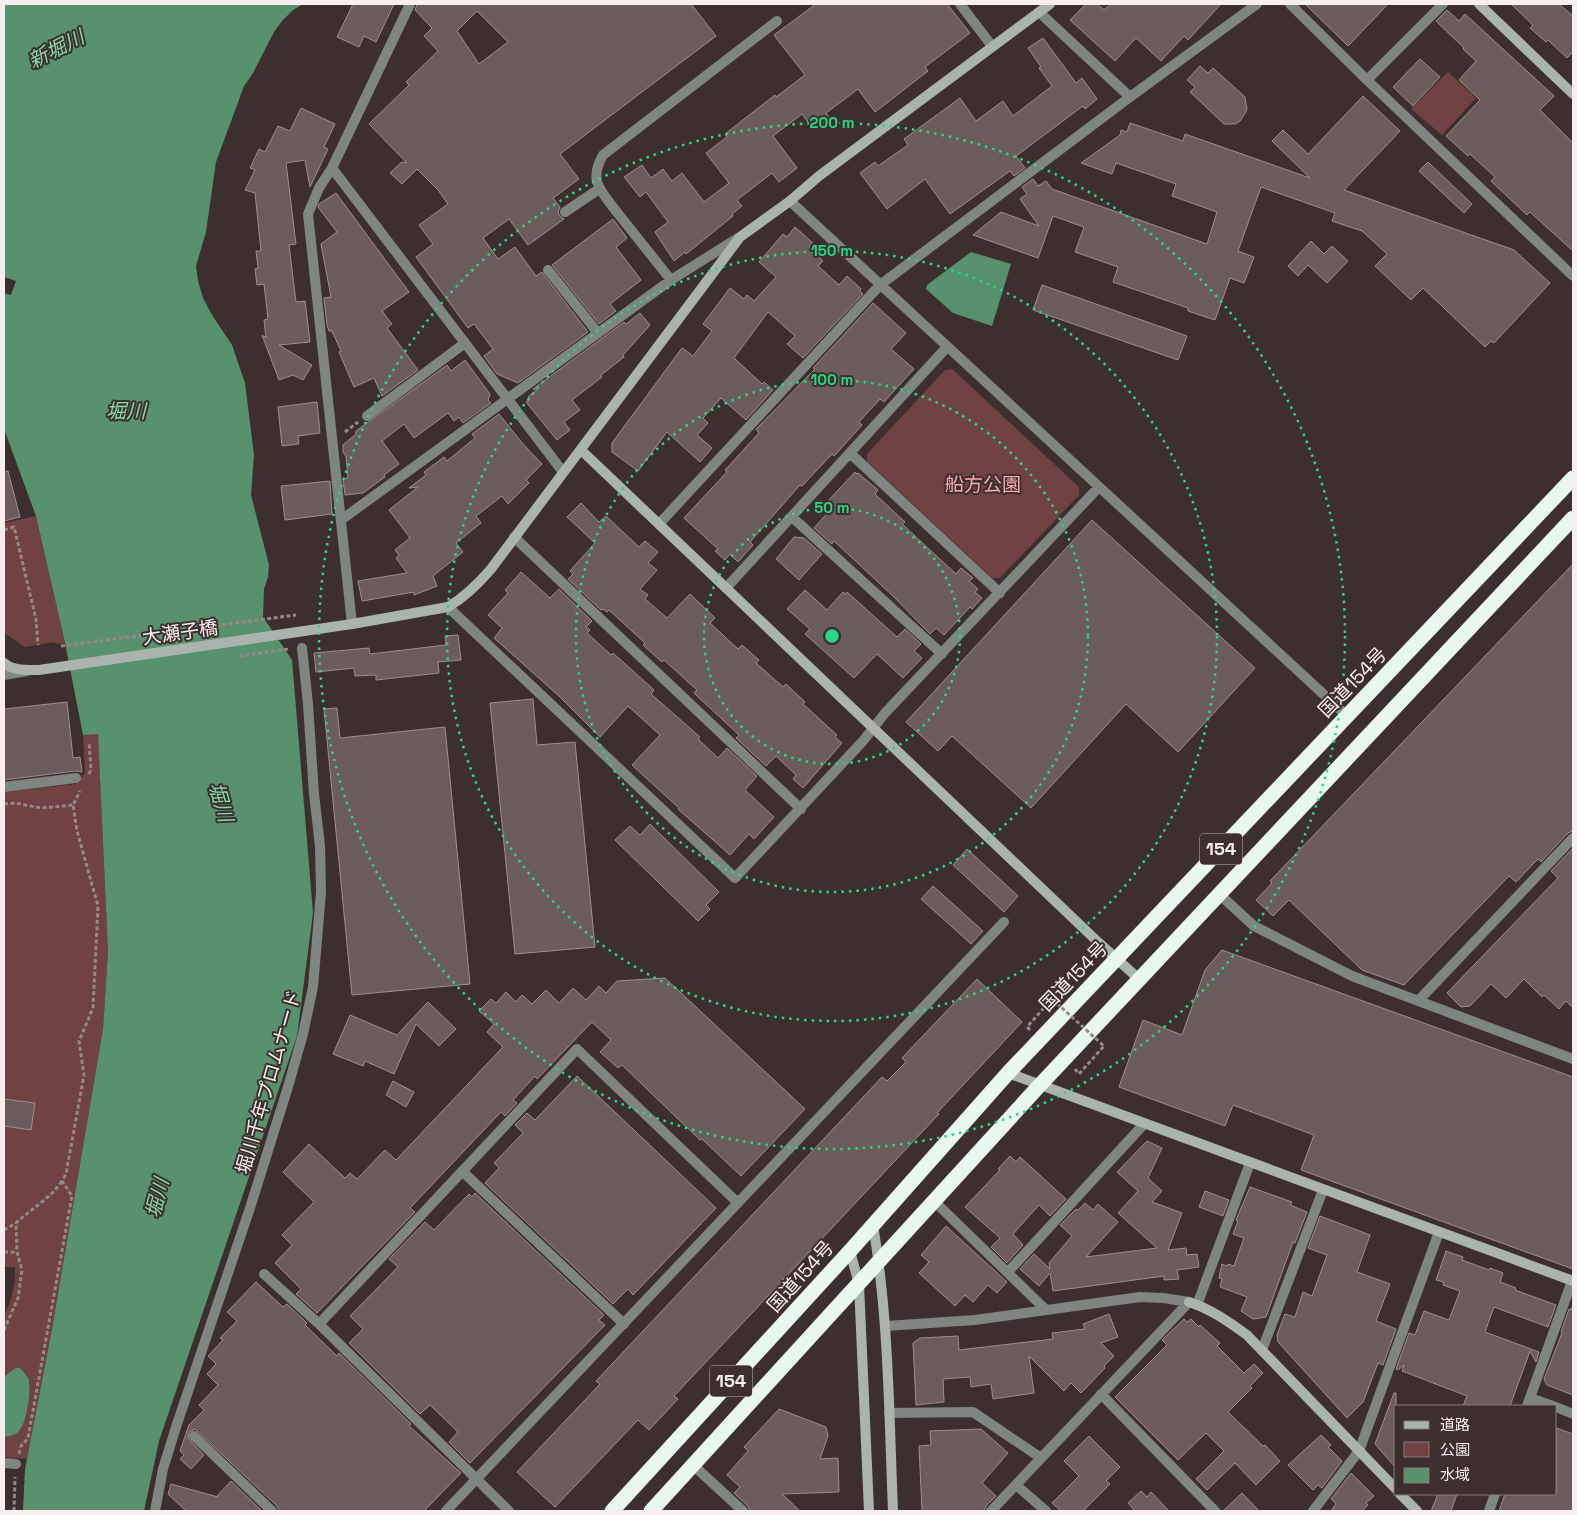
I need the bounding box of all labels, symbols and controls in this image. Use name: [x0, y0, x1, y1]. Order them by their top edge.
water label: 新堀川: [23, 23, 90, 74]
text: 200 m: [810, 113, 854, 132]
text: 150 m: [811, 241, 853, 260]
text: 100 m: [811, 370, 853, 389]
water label: 堀川: [106, 398, 148, 424]
park label: 船方公園: [945, 472, 1021, 497]
text: 50 m: [814, 498, 850, 517]
street label: 大瀬子橋: [141, 615, 219, 650]
centre of rings: [823, 627, 841, 645]
street label: 国道154号: [1313, 642, 1392, 723]
water label: 堀川: [203, 779, 240, 827]
road number: 154: [1200, 834, 1242, 864]
street label: 国道154号: [1034, 936, 1113, 1017]
street label: 堀川千年プロムナード: [230, 987, 307, 1177]
water label: 堀川: [140, 1174, 175, 1221]
street label: 国道154号: [762, 1235, 839, 1317]
road number: 154: [710, 1365, 752, 1396]
legend: [1394, 1405, 1557, 1495]
text: 道路: [1440, 1415, 1470, 1434]
text: 公園: [1440, 1440, 1470, 1459]
text: 水域: [1440, 1465, 1470, 1484]

